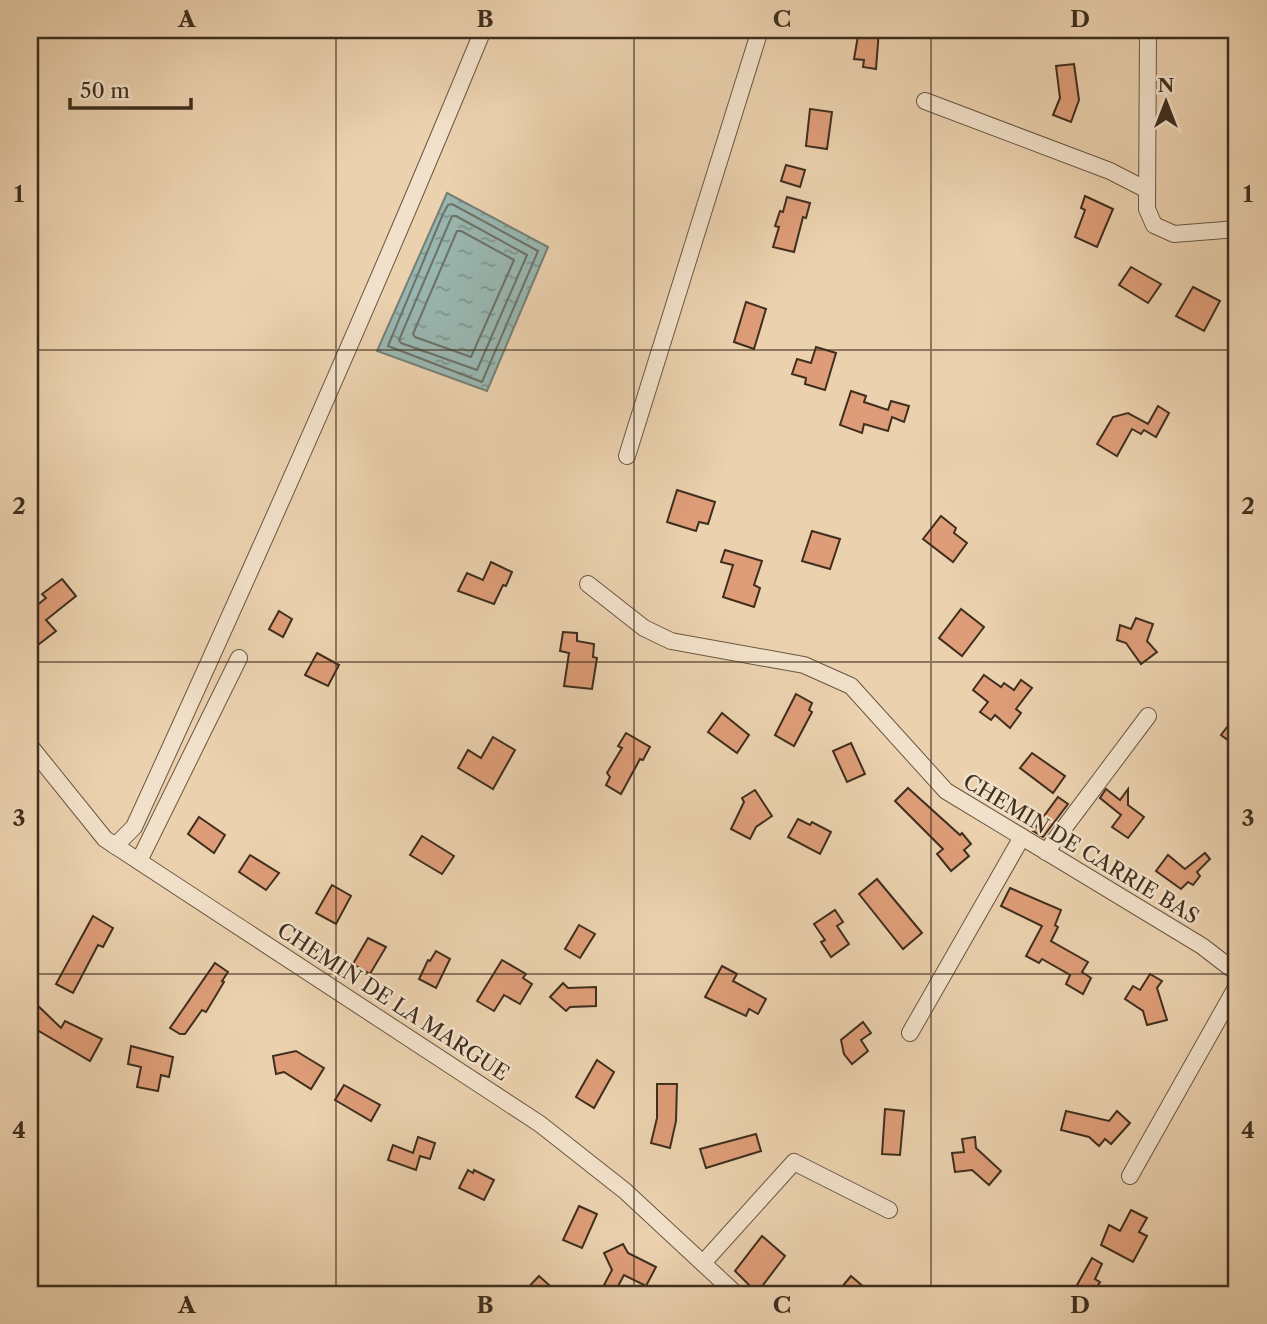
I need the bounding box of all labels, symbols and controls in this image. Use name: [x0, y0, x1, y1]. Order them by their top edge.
text: A: [177, 5, 197, 33]
text: B: [476, 5, 494, 33]
text: C: [773, 5, 791, 33]
text: D: [1070, 5, 1090, 33]
scale bar: [70, 66, 191, 110]
north arrow: [1130, 66, 1200, 136]
text: N: [1158, 74, 1174, 97]
text: 50 m: [80, 78, 130, 103]
text: 1: [14, 180, 25, 208]
text: 1: [1243, 180, 1254, 208]
text: 2: [12, 492, 26, 520]
text: 2: [1241, 492, 1255, 520]
street label: CHEMIN DE CARRIE BAS: [959, 768, 1204, 929]
text: 3: [13, 804, 26, 832]
text: 3: [1242, 804, 1255, 832]
street label: CHEMIN DE LA MARGUE: [273, 917, 514, 1086]
text: 4: [12, 1116, 26, 1144]
text: 4: [1241, 1116, 1255, 1144]
text: A: [177, 1291, 197, 1319]
text: B: [476, 1291, 494, 1319]
text: C: [773, 1291, 791, 1319]
text: D: [1070, 1291, 1090, 1319]

